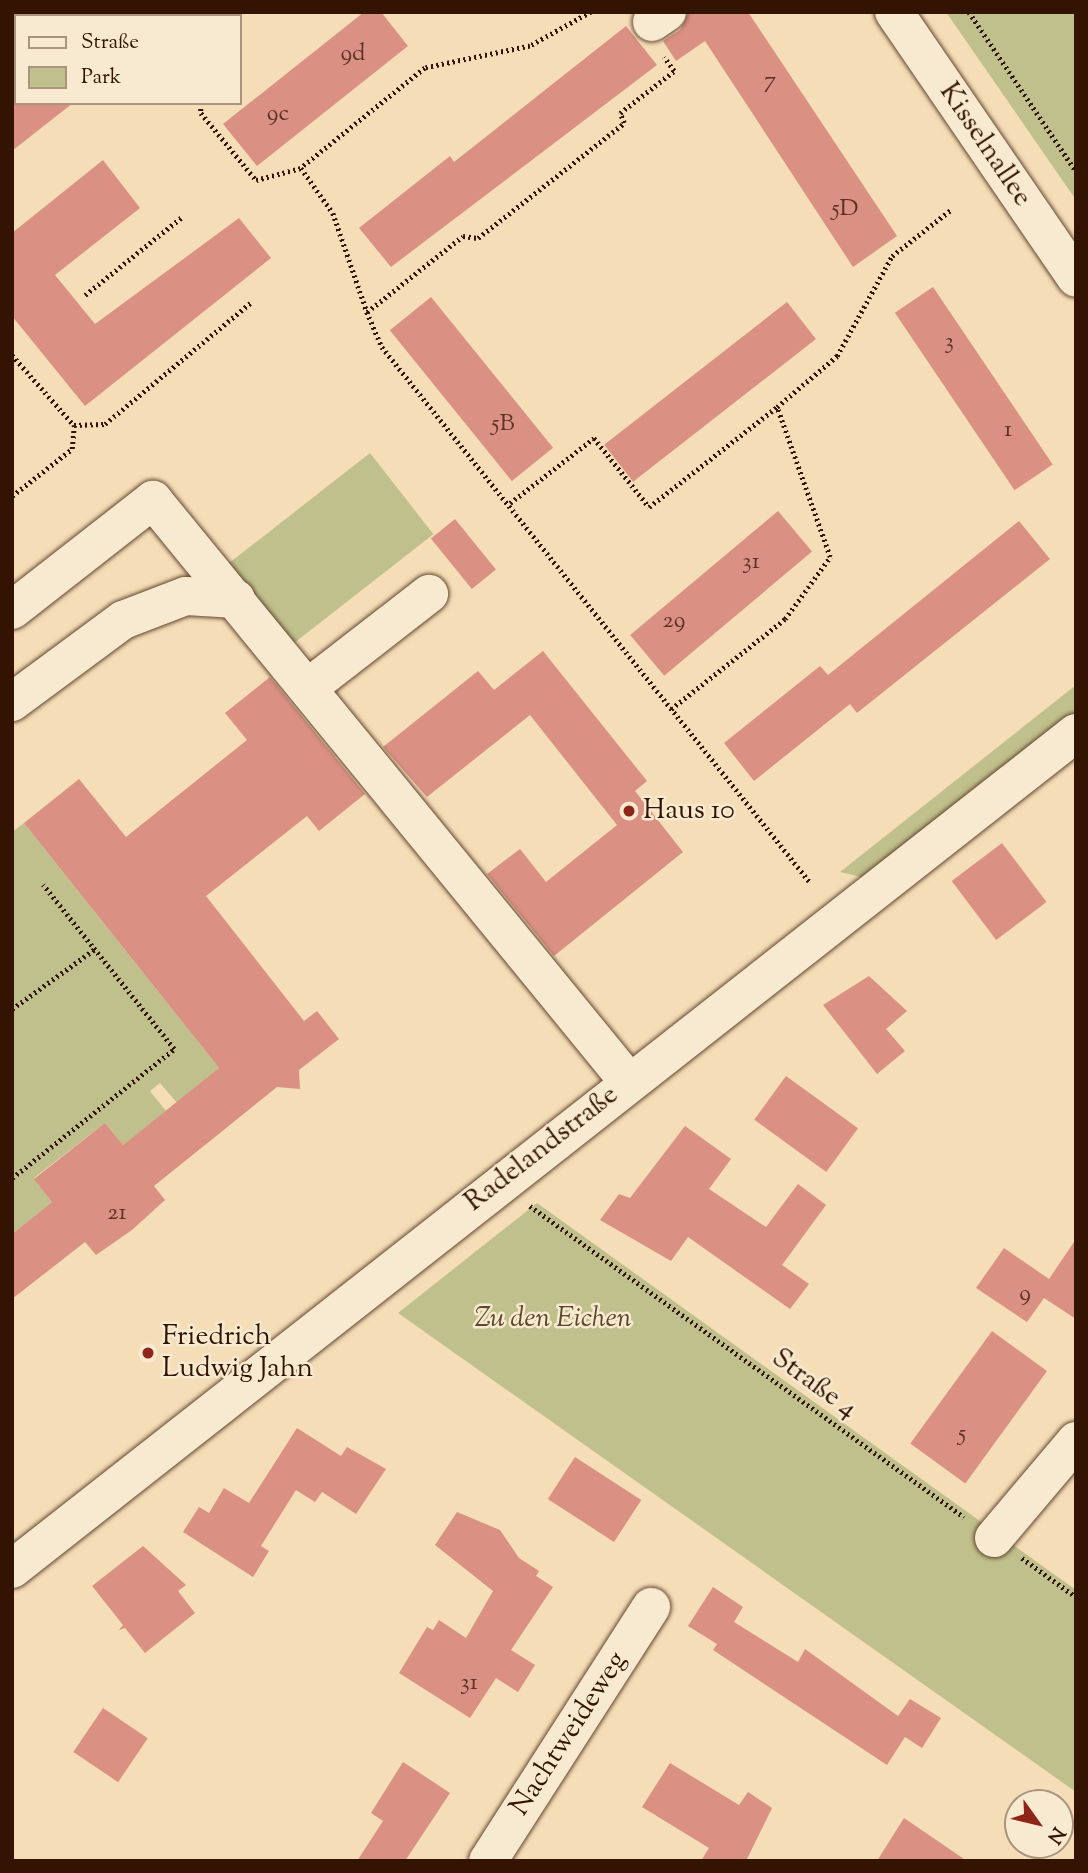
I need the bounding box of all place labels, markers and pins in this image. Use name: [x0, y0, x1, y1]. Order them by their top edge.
place label: Haus 10: [643, 794, 735, 828]
marker: Haus 10: [621, 803, 637, 819]
place label: Friedrich Ludwig Jahn: [162, 1320, 313, 1386]
marker: Friedrich Ludwig Jahn: [140, 1345, 156, 1361]

